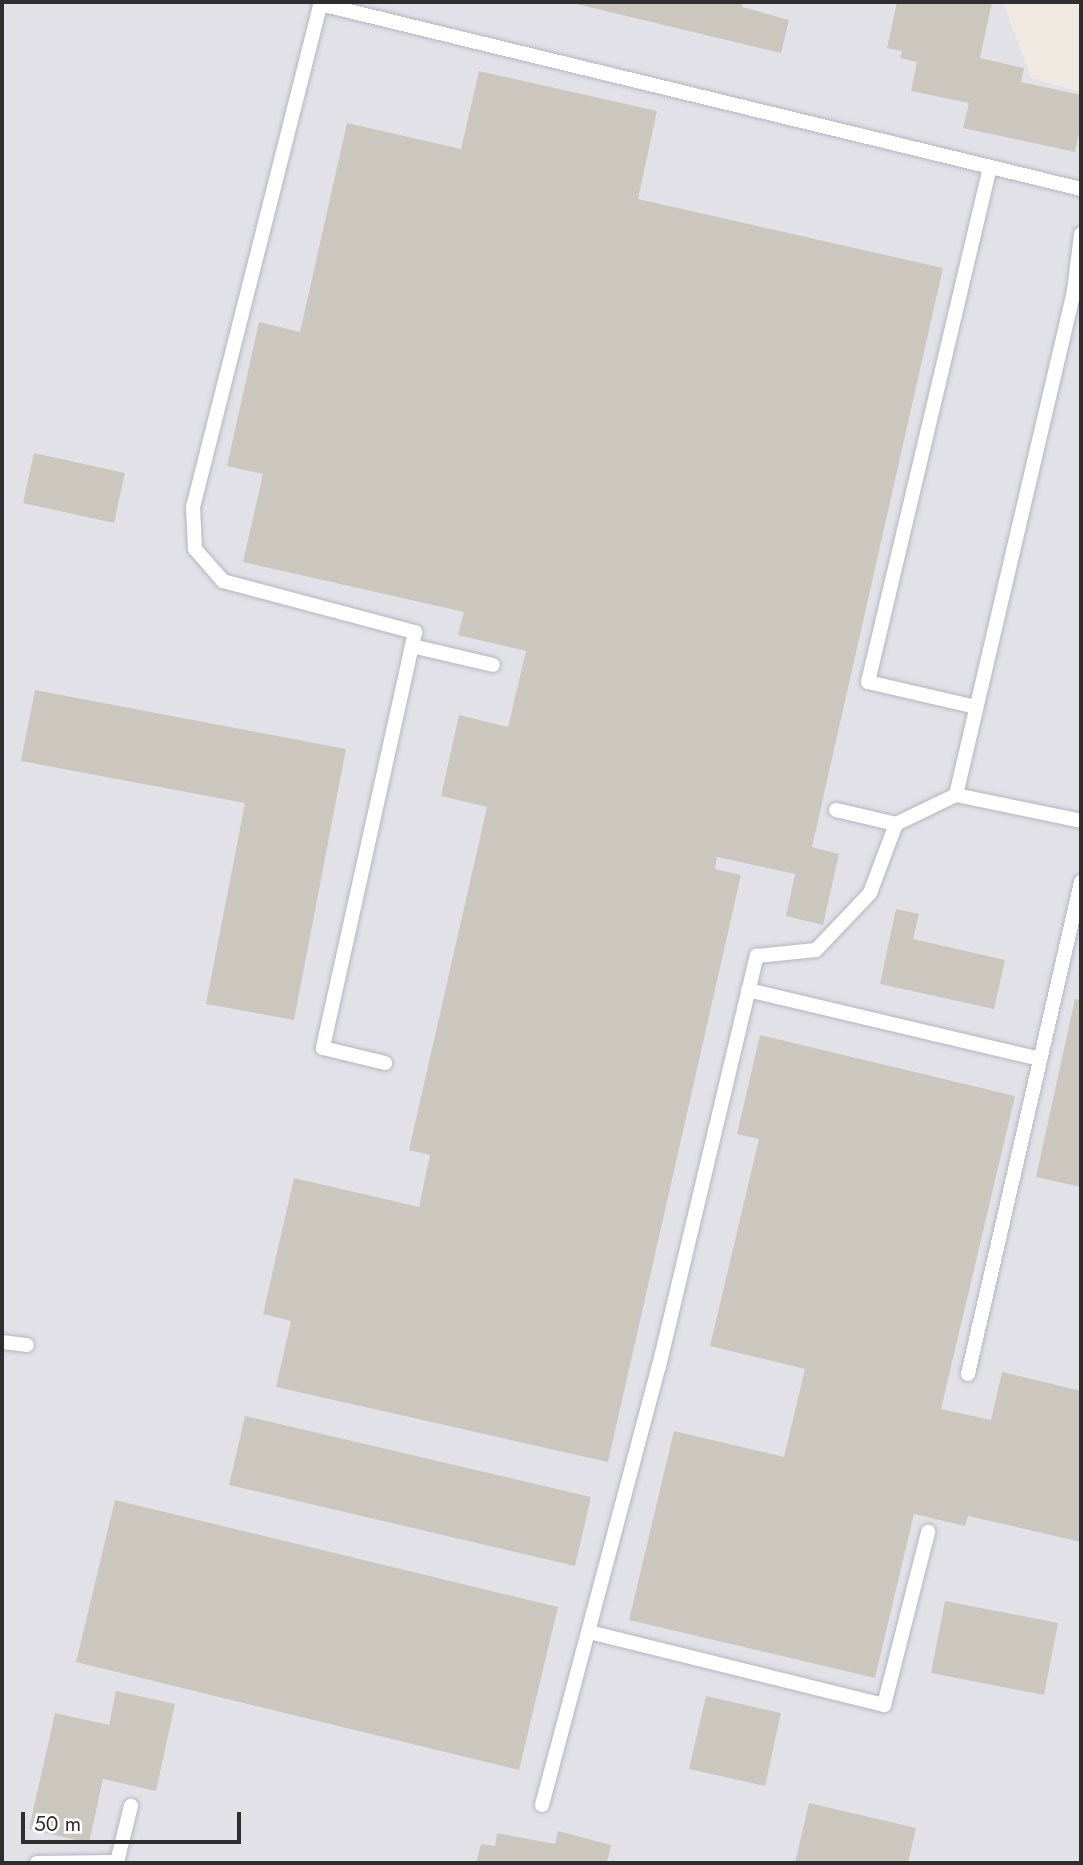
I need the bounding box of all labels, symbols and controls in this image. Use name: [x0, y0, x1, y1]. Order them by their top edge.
scale bar: [24, 1798, 245, 1842]
text: 50 m: [34, 1809, 81, 1839]

